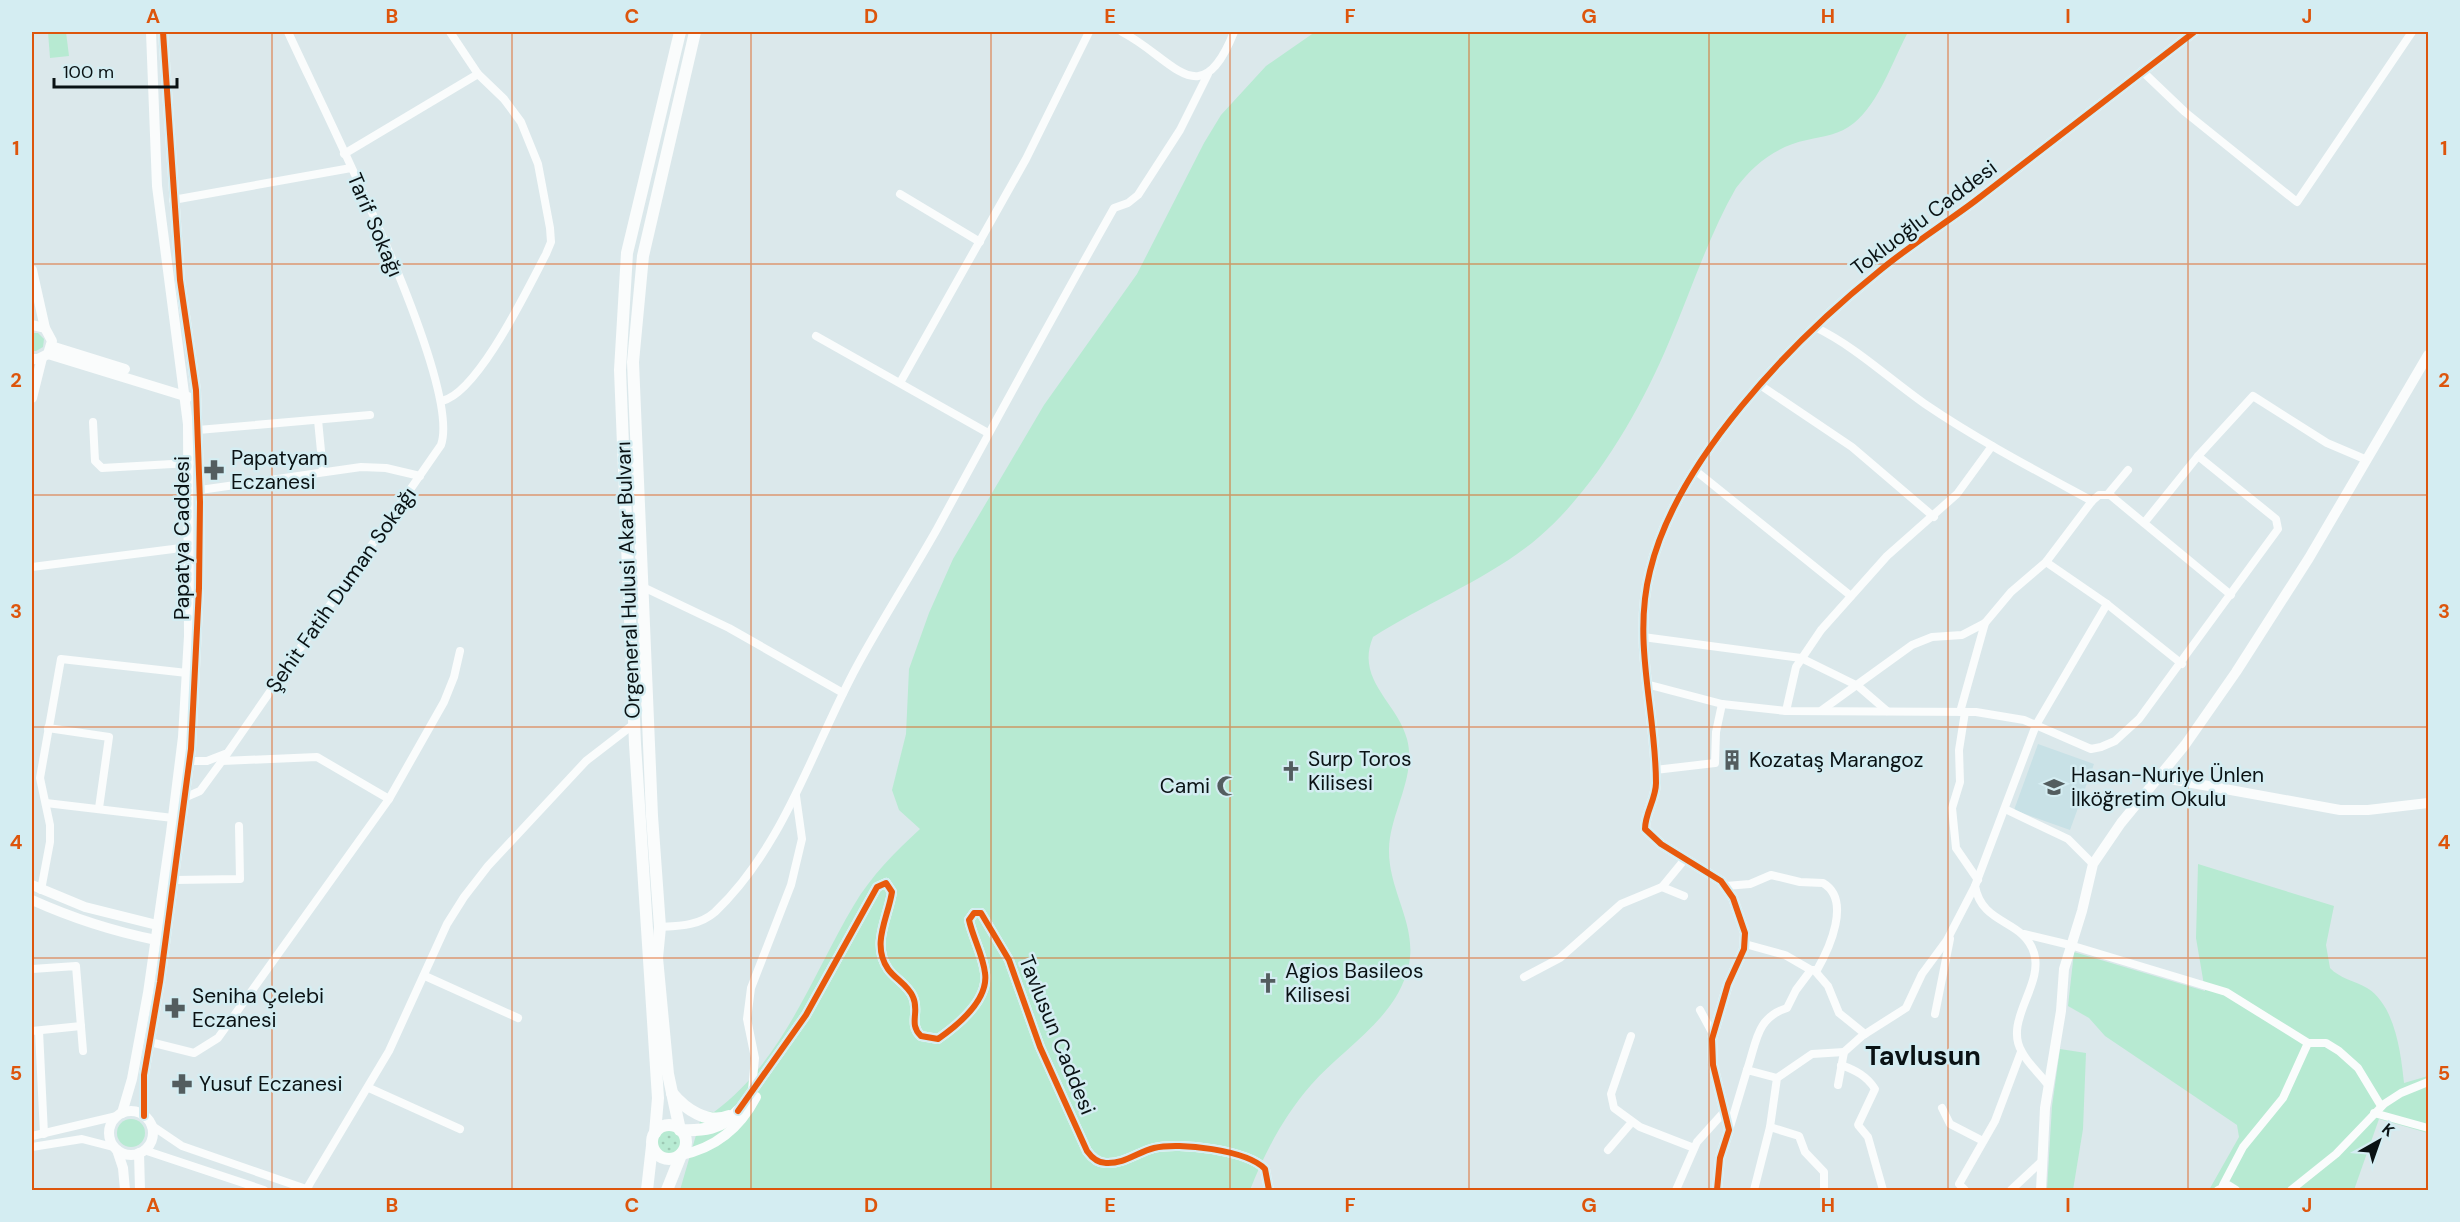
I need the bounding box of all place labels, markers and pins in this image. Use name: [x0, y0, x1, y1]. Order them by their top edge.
place label: Papatyam Eczanesi: [231, 444, 328, 496]
pharmacy icon: Papatyam Eczanesi: [202, 458, 226, 482]
place label: Surp Toros Kilisesi: [1308, 745, 1411, 797]
place label: Kozataş Marangoz: [1749, 746, 1923, 774]
building icon: Kozataş Marangoz: [1720, 748, 1744, 772]
church icon: Surp Toros Kilisesi: [1279, 759, 1303, 783]
place label: Hasan-Nuriye Ünlen İlköğretim Okulu: [2071, 761, 2264, 813]
place label: Cami: [1160, 772, 1210, 800]
mosque icon: Cami: [1215, 774, 1239, 798]
school or university icon: Hasan-Nuriye Ünlen İlköğretim Okulu: [2042, 775, 2066, 799]
place label: Agios Basileos Kilisesi: [1285, 957, 1424, 1009]
church icon: Agios Basileos Kilisesi: [1256, 971, 1280, 995]
place label: Seniha Çelebi Eczanesi: [192, 982, 324, 1034]
pharmacy icon: Seniha Çelebi Eczanesi: [163, 996, 187, 1020]
place label: Yusuf Eczanesi: [199, 1070, 342, 1098]
pharmacy icon: Yusuf Eczanesi: [170, 1072, 194, 1096]

